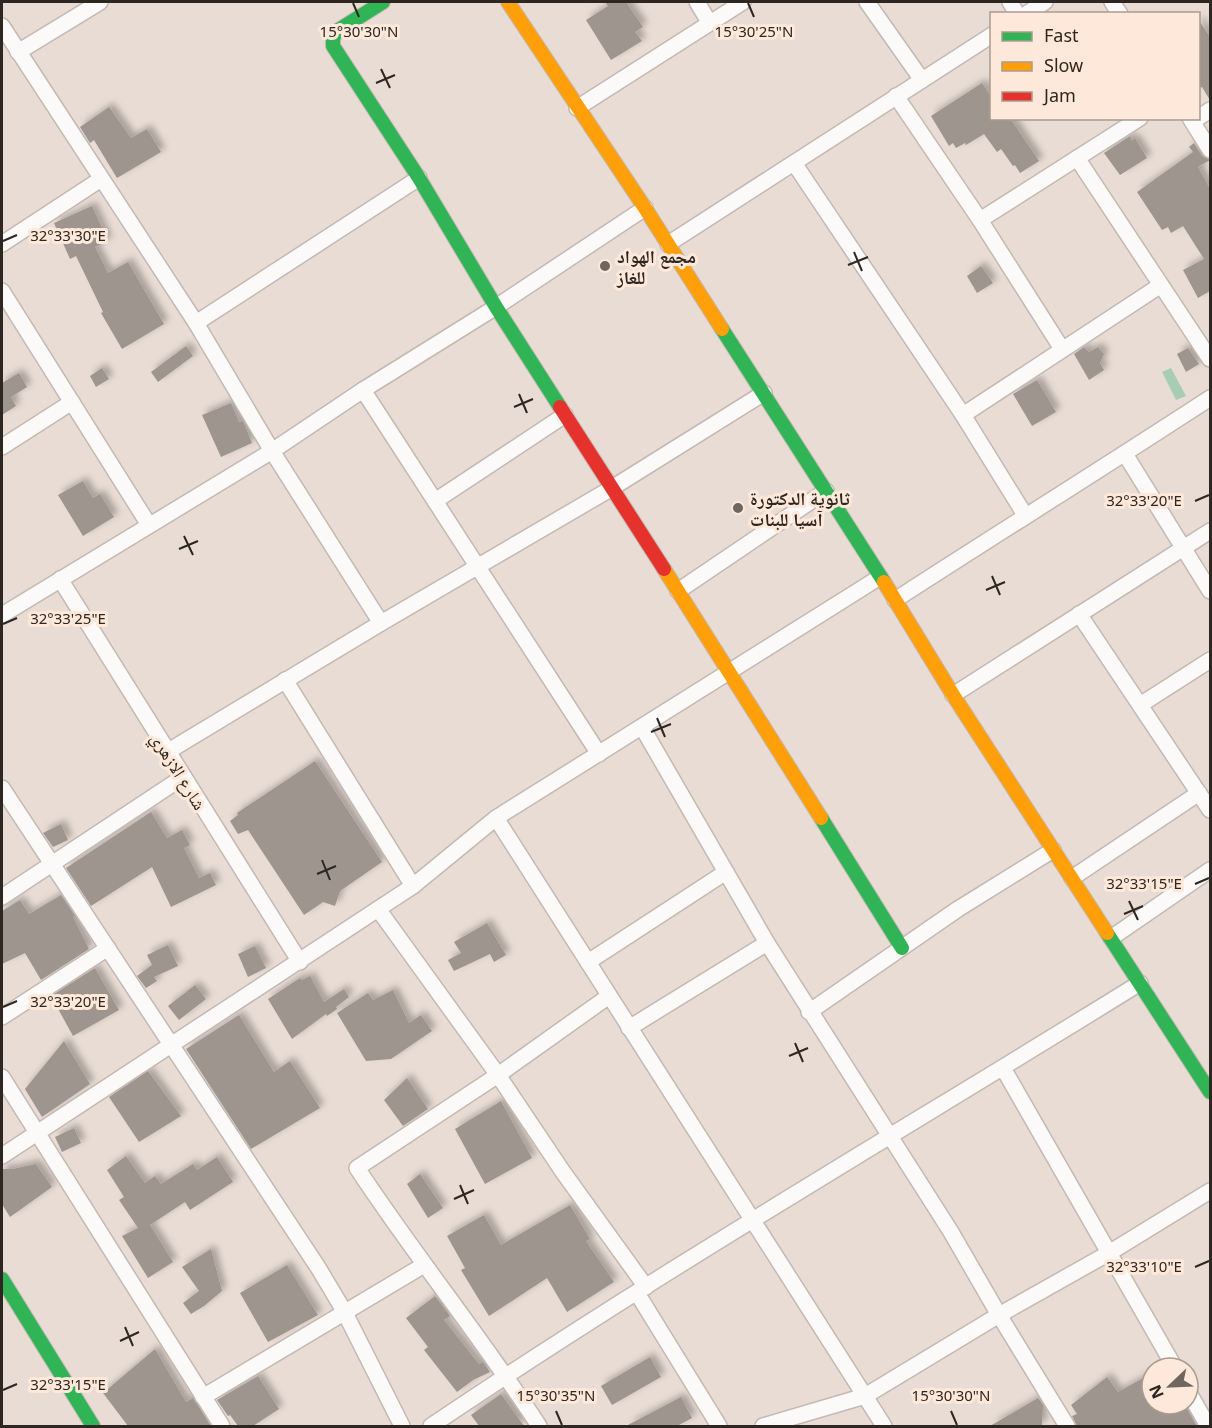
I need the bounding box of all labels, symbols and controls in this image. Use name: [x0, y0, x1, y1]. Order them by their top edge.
legend: [990, 12, 1200, 120]
text: 15°30'30"N: [320, 21, 398, 41]
text: 15°30'25"N: [715, 21, 793, 41]
text: Fast: [1044, 23, 1079, 47]
text: Slow: [1044, 53, 1083, 77]
text: Jam: [1042, 83, 1076, 107]
text: 32°33'30"E: [30, 225, 106, 245]
place label: مجمع الهواد للغاز: [616, 244, 696, 289]
marker: مجمع الهواد للغاز: [598, 259, 612, 273]
place label: ثانوية الدكتورة آسيا للبنات: [750, 486, 850, 531]
text: 32°33'20"E: [1106, 490, 1182, 510]
marker: ثانوية الدكتورة آسيا للبنات: [731, 501, 745, 515]
text: 32°33'25"E: [30, 608, 106, 628]
street label: شارع الازهري: [143, 728, 212, 816]
text: 32°33'15"E: [1106, 873, 1182, 893]
text: 32°33'20"E: [30, 991, 106, 1011]
text: 32°33'10"E: [1106, 1256, 1182, 1276]
north arrow: [1140, 1356, 1200, 1416]
text: 32°33'15"E: [30, 1374, 106, 1394]
text: N: [1144, 1382, 1169, 1402]
text: 15°30'35"N: [517, 1385, 595, 1405]
text: 15°30'30"N: [912, 1385, 990, 1405]

